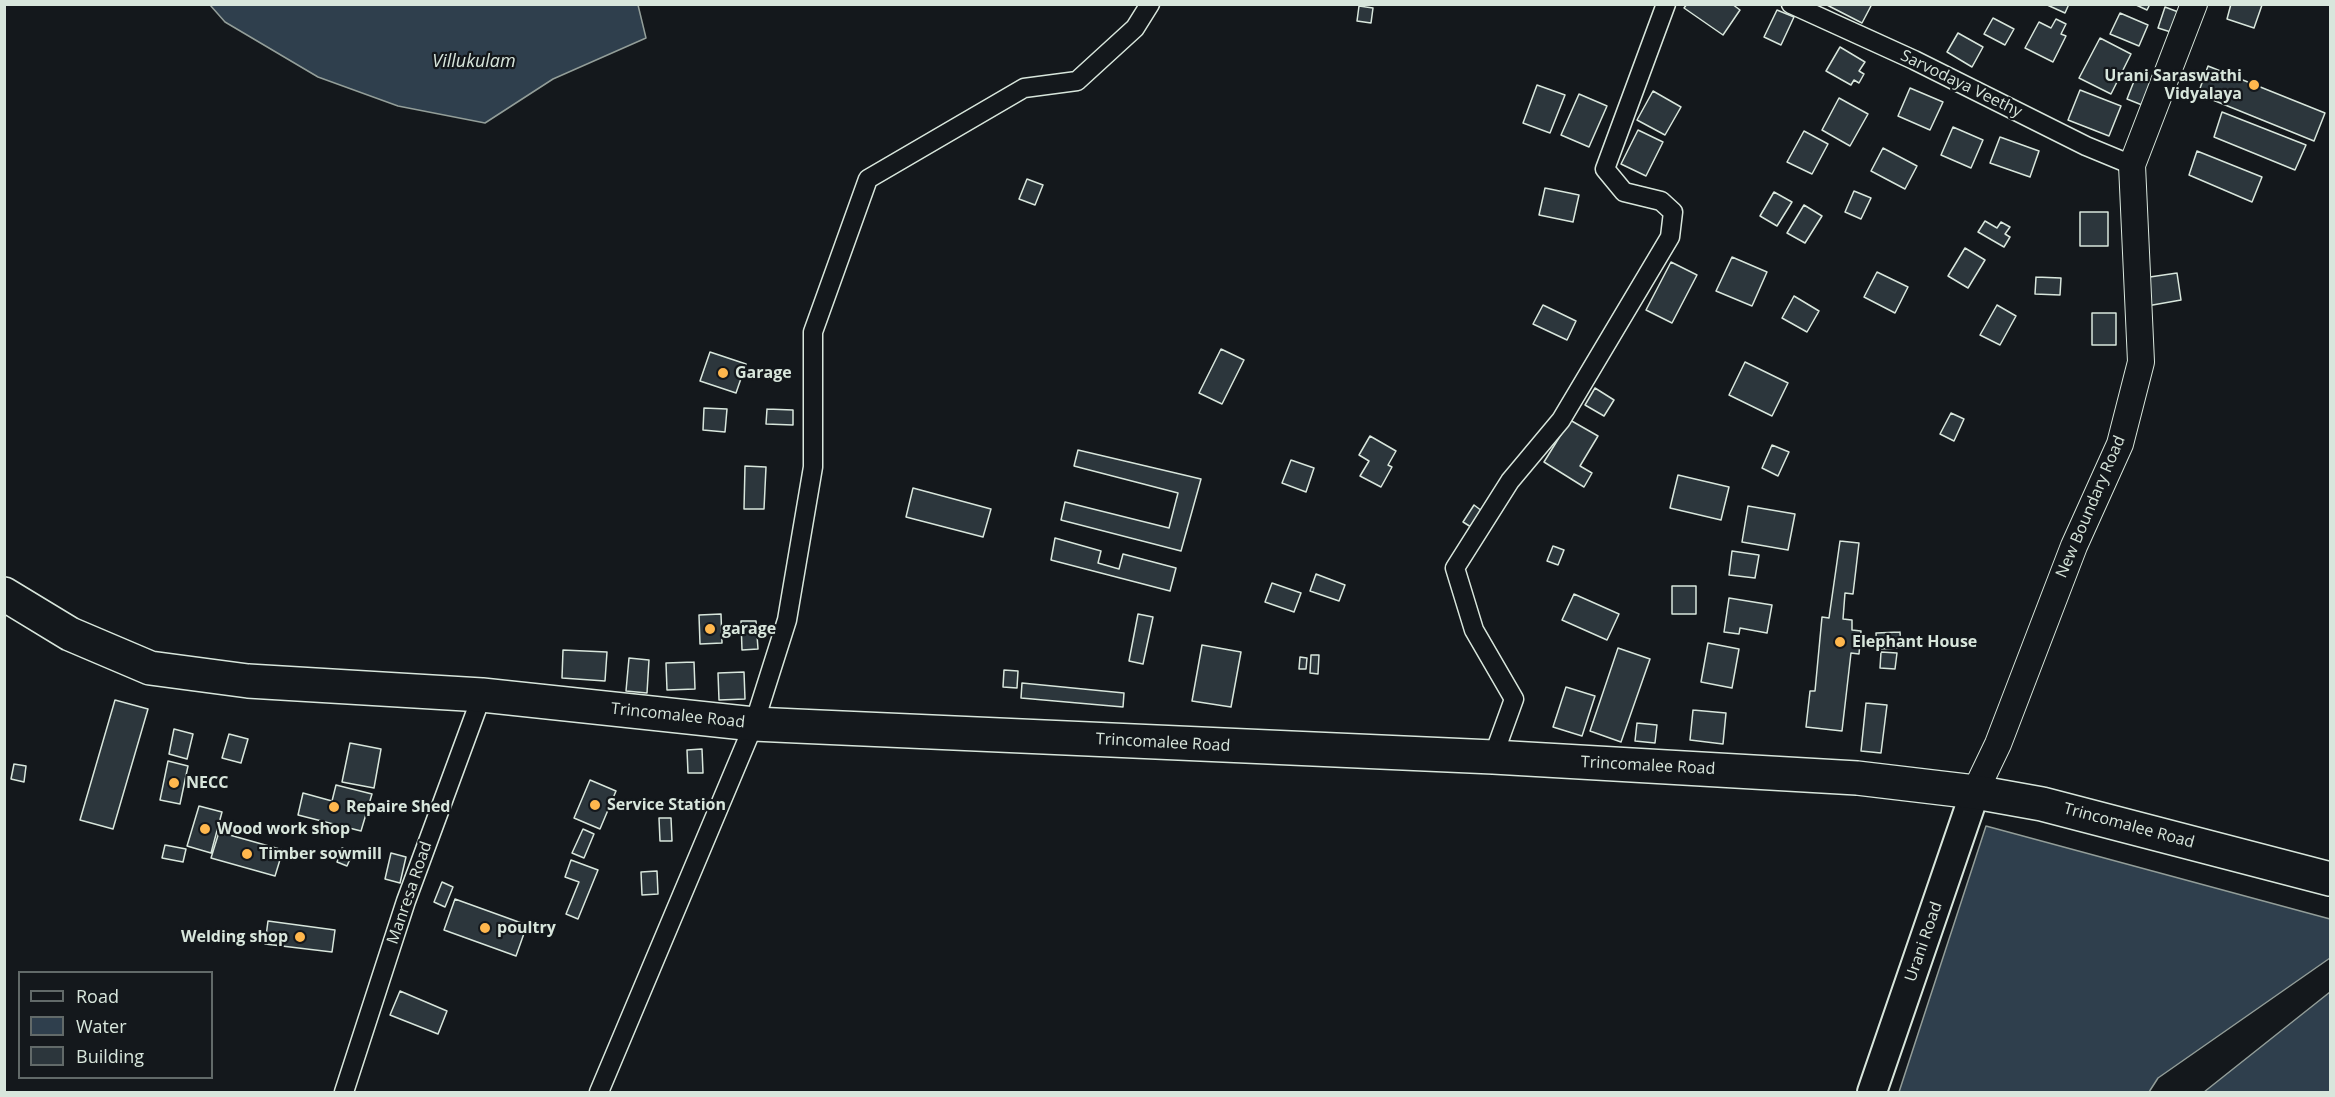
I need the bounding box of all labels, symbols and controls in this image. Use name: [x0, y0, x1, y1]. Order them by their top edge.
street label: Sarvodaya Veethy: [1897, 46, 2025, 122]
water label: Villukulam: [432, 51, 516, 73]
place label: Urani Saraswathi Vidyalaya: [2104, 66, 2242, 104]
marker: Urani Saraswathi Vidyalaya: [2247, 78, 2261, 92]
place label: Garage: [735, 363, 792, 383]
marker: Garage: [716, 366, 730, 380]
street label: New Boundary Road: [2052, 433, 2130, 581]
place label: garage: [722, 619, 776, 639]
marker: garage: [703, 622, 717, 636]
place label: Elephant House: [1852, 632, 1977, 652]
marker: Elephant House: [1833, 635, 1847, 649]
street label: Trincomalee Road: [610, 699, 746, 733]
street label: Trincomalee Road: [1095, 730, 1231, 756]
street label: Trincomalee Road: [1580, 753, 1716, 779]
place label: NECC: [186, 773, 228, 793]
marker: NECC: [167, 776, 181, 790]
place label: Service Station: [607, 795, 726, 815]
place label: Repaire Shed: [346, 797, 450, 817]
marker: Service Station: [588, 798, 602, 812]
street label: Trincomalee Road: [2062, 799, 2196, 853]
marker: Repaire Shed: [327, 800, 341, 814]
place label: Wood work shop: [217, 819, 350, 839]
marker: Wood work shop: [198, 822, 212, 836]
street label: Manresa Road: [383, 839, 437, 947]
place label: Timber sowmill: [259, 844, 382, 864]
marker: Timber sowmill: [240, 847, 254, 861]
street label: Urani Road: [1901, 900, 1947, 984]
place label: poultry: [497, 918, 556, 938]
marker: poultry: [478, 921, 492, 935]
place label: Welding shop: [181, 927, 288, 947]
marker: Welding shop: [293, 930, 307, 944]
legend: [18, 971, 213, 1079]
text: Road: [76, 984, 119, 1008]
text: Water: [76, 1014, 127, 1038]
text: Building: [76, 1044, 144, 1068]

